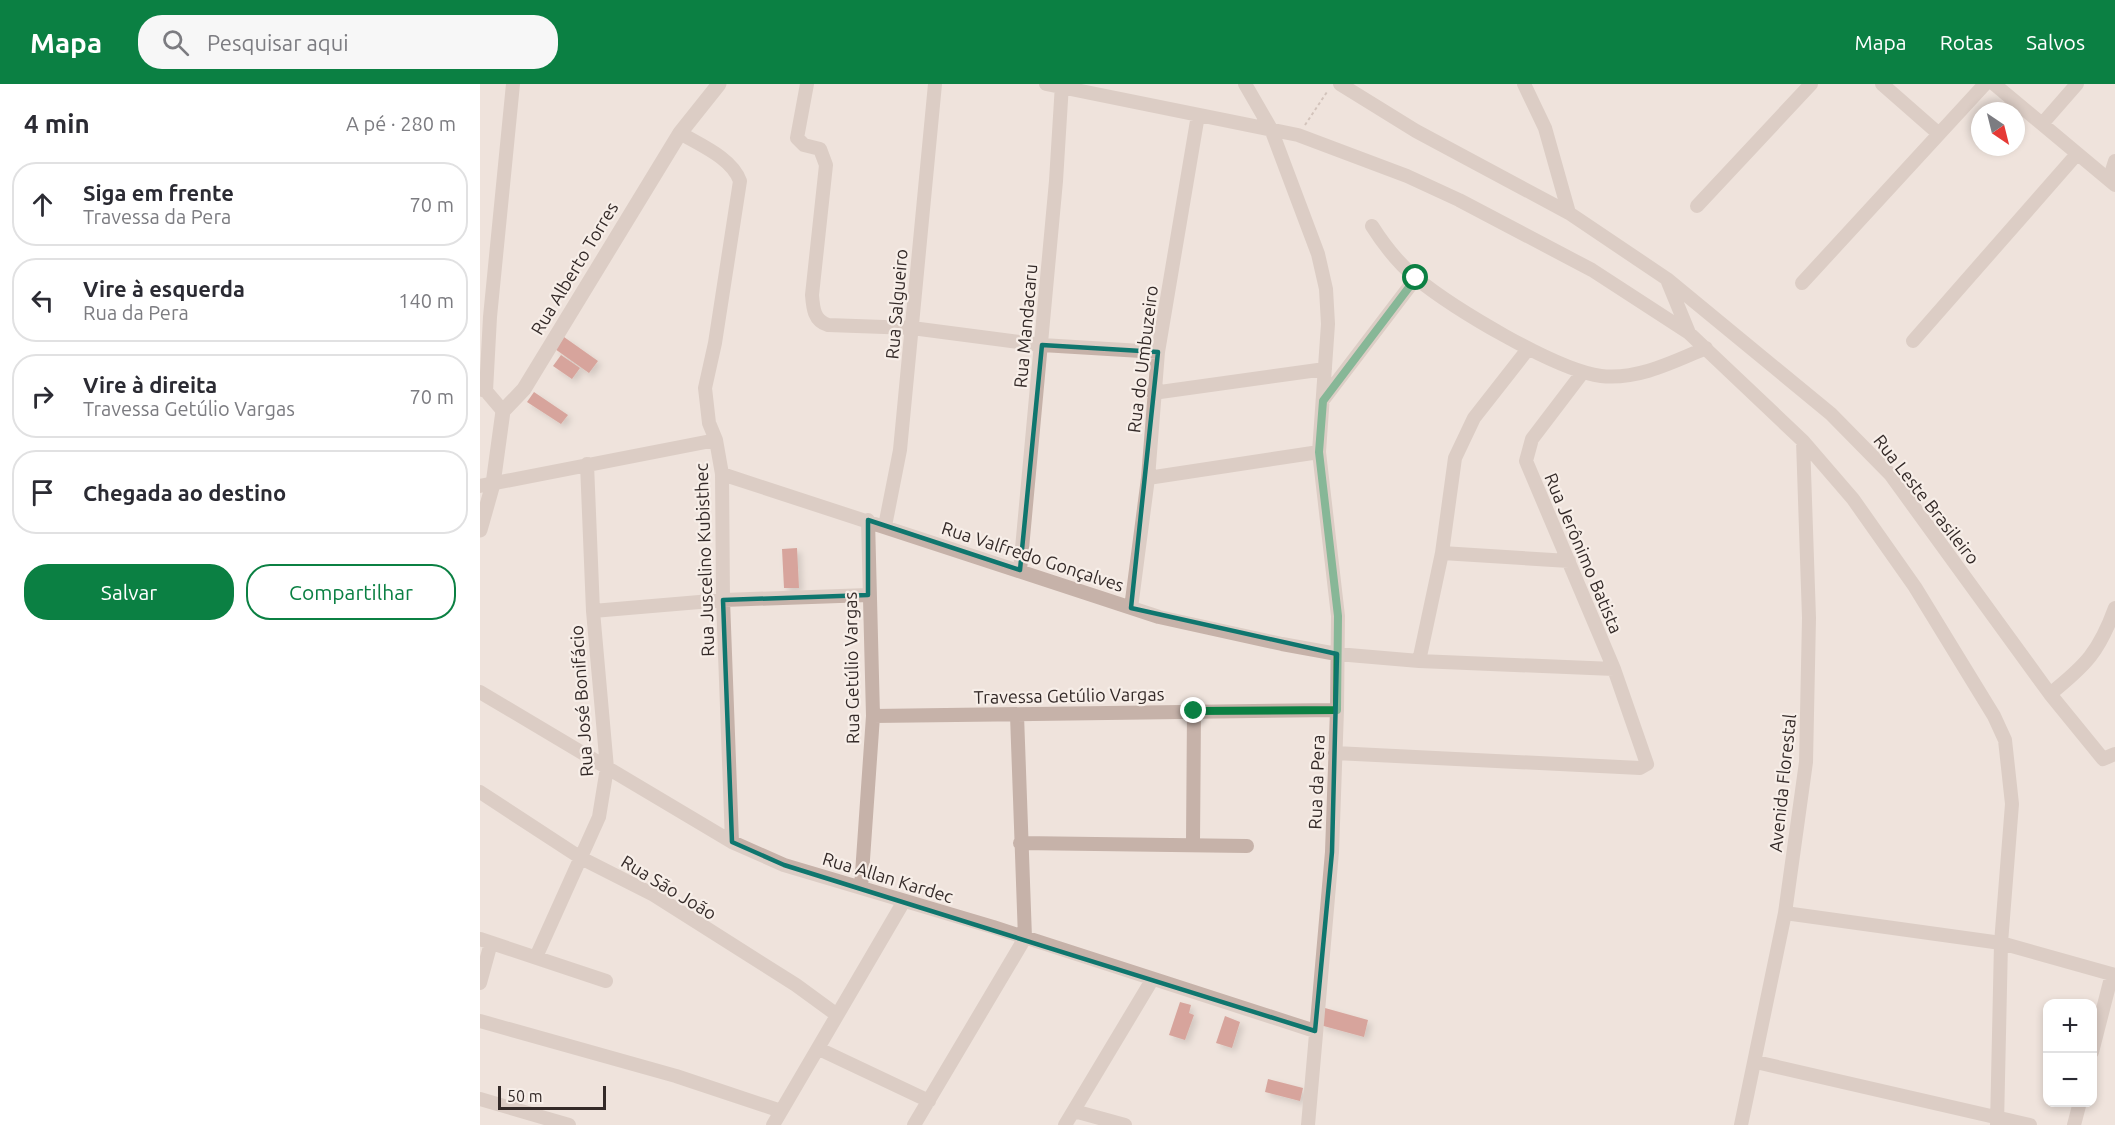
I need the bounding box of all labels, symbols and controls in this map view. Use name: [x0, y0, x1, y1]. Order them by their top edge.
search box: [138, 15, 558, 69]
icon: search: [159, 26, 192, 59]
text: Mapa: [30, 27, 102, 58]
text: Pesquisar aqui: [207, 30, 349, 55]
text: Mapa: [1855, 30, 1907, 54]
text: Rotas: [1940, 30, 1993, 54]
text: Salvos: [2026, 30, 2085, 54]
north arrow: [1971, 102, 2025, 156]
text: 4 min: [24, 109, 90, 138]
text: A pé · 280 m: [346, 112, 456, 135]
text: Siga em frente: [83, 180, 234, 205]
icon: ahead: [26, 188, 59, 221]
text: 70 m: [410, 193, 454, 216]
street label: Rua Alberto Torres: [526, 198, 622, 338]
text: Travessa da Pera: [83, 205, 231, 228]
street label: Rua Salgueiro: [881, 248, 911, 360]
street label: Rua Mandacaru: [1010, 263, 1040, 389]
route start: [1402, 264, 1428, 290]
text: Vire à esquerda: [83, 276, 245, 301]
icon: left: [26, 284, 59, 317]
street label: Rua do Umbuzeiro: [1123, 284, 1161, 434]
text: 140 m: [398, 289, 454, 312]
text: Rua da Pera: [83, 301, 189, 324]
text: Vire à direita: [83, 372, 217, 397]
icon: right: [26, 380, 59, 413]
text: 70 m: [410, 385, 454, 408]
text: Travessa Getúlio Vargas: [83, 397, 295, 420]
street label: Rua Leste Brasileiro: [1870, 430, 1984, 568]
street label: Rua Juscelino Kubisthec: [691, 463, 717, 657]
street label: Rua Jerônimo Batista: [1541, 470, 1627, 636]
icon: arrive: [26, 476, 59, 509]
text: Chegada ao destino: [83, 480, 286, 505]
street label: Rua Valfredo Gonçalves: [939, 517, 1127, 595]
button: Salvar: [24, 564, 234, 620]
button: Compartilhar: [246, 564, 456, 620]
street label: Rua Getúlio Vargas: [840, 591, 862, 744]
street label: Rua José Bonifácio: [566, 624, 596, 778]
street label: Travessa Getúlio Vargas: [973, 683, 1165, 707]
route end: [1180, 697, 1206, 723]
street label: Avenida Florestal: [1765, 713, 1799, 853]
street label: Rua da Pera: [1304, 734, 1328, 830]
street label: Rua Allan Kardec: [820, 848, 956, 906]
street label: Rua São João: [618, 851, 720, 923]
map controls: [2043, 999, 2097, 1107]
button: +: [2043, 999, 2097, 1053]
button: −: [2043, 1053, 2097, 1107]
scale bar: [498, 1083, 606, 1110]
text: 50 m: [507, 1087, 543, 1105]

